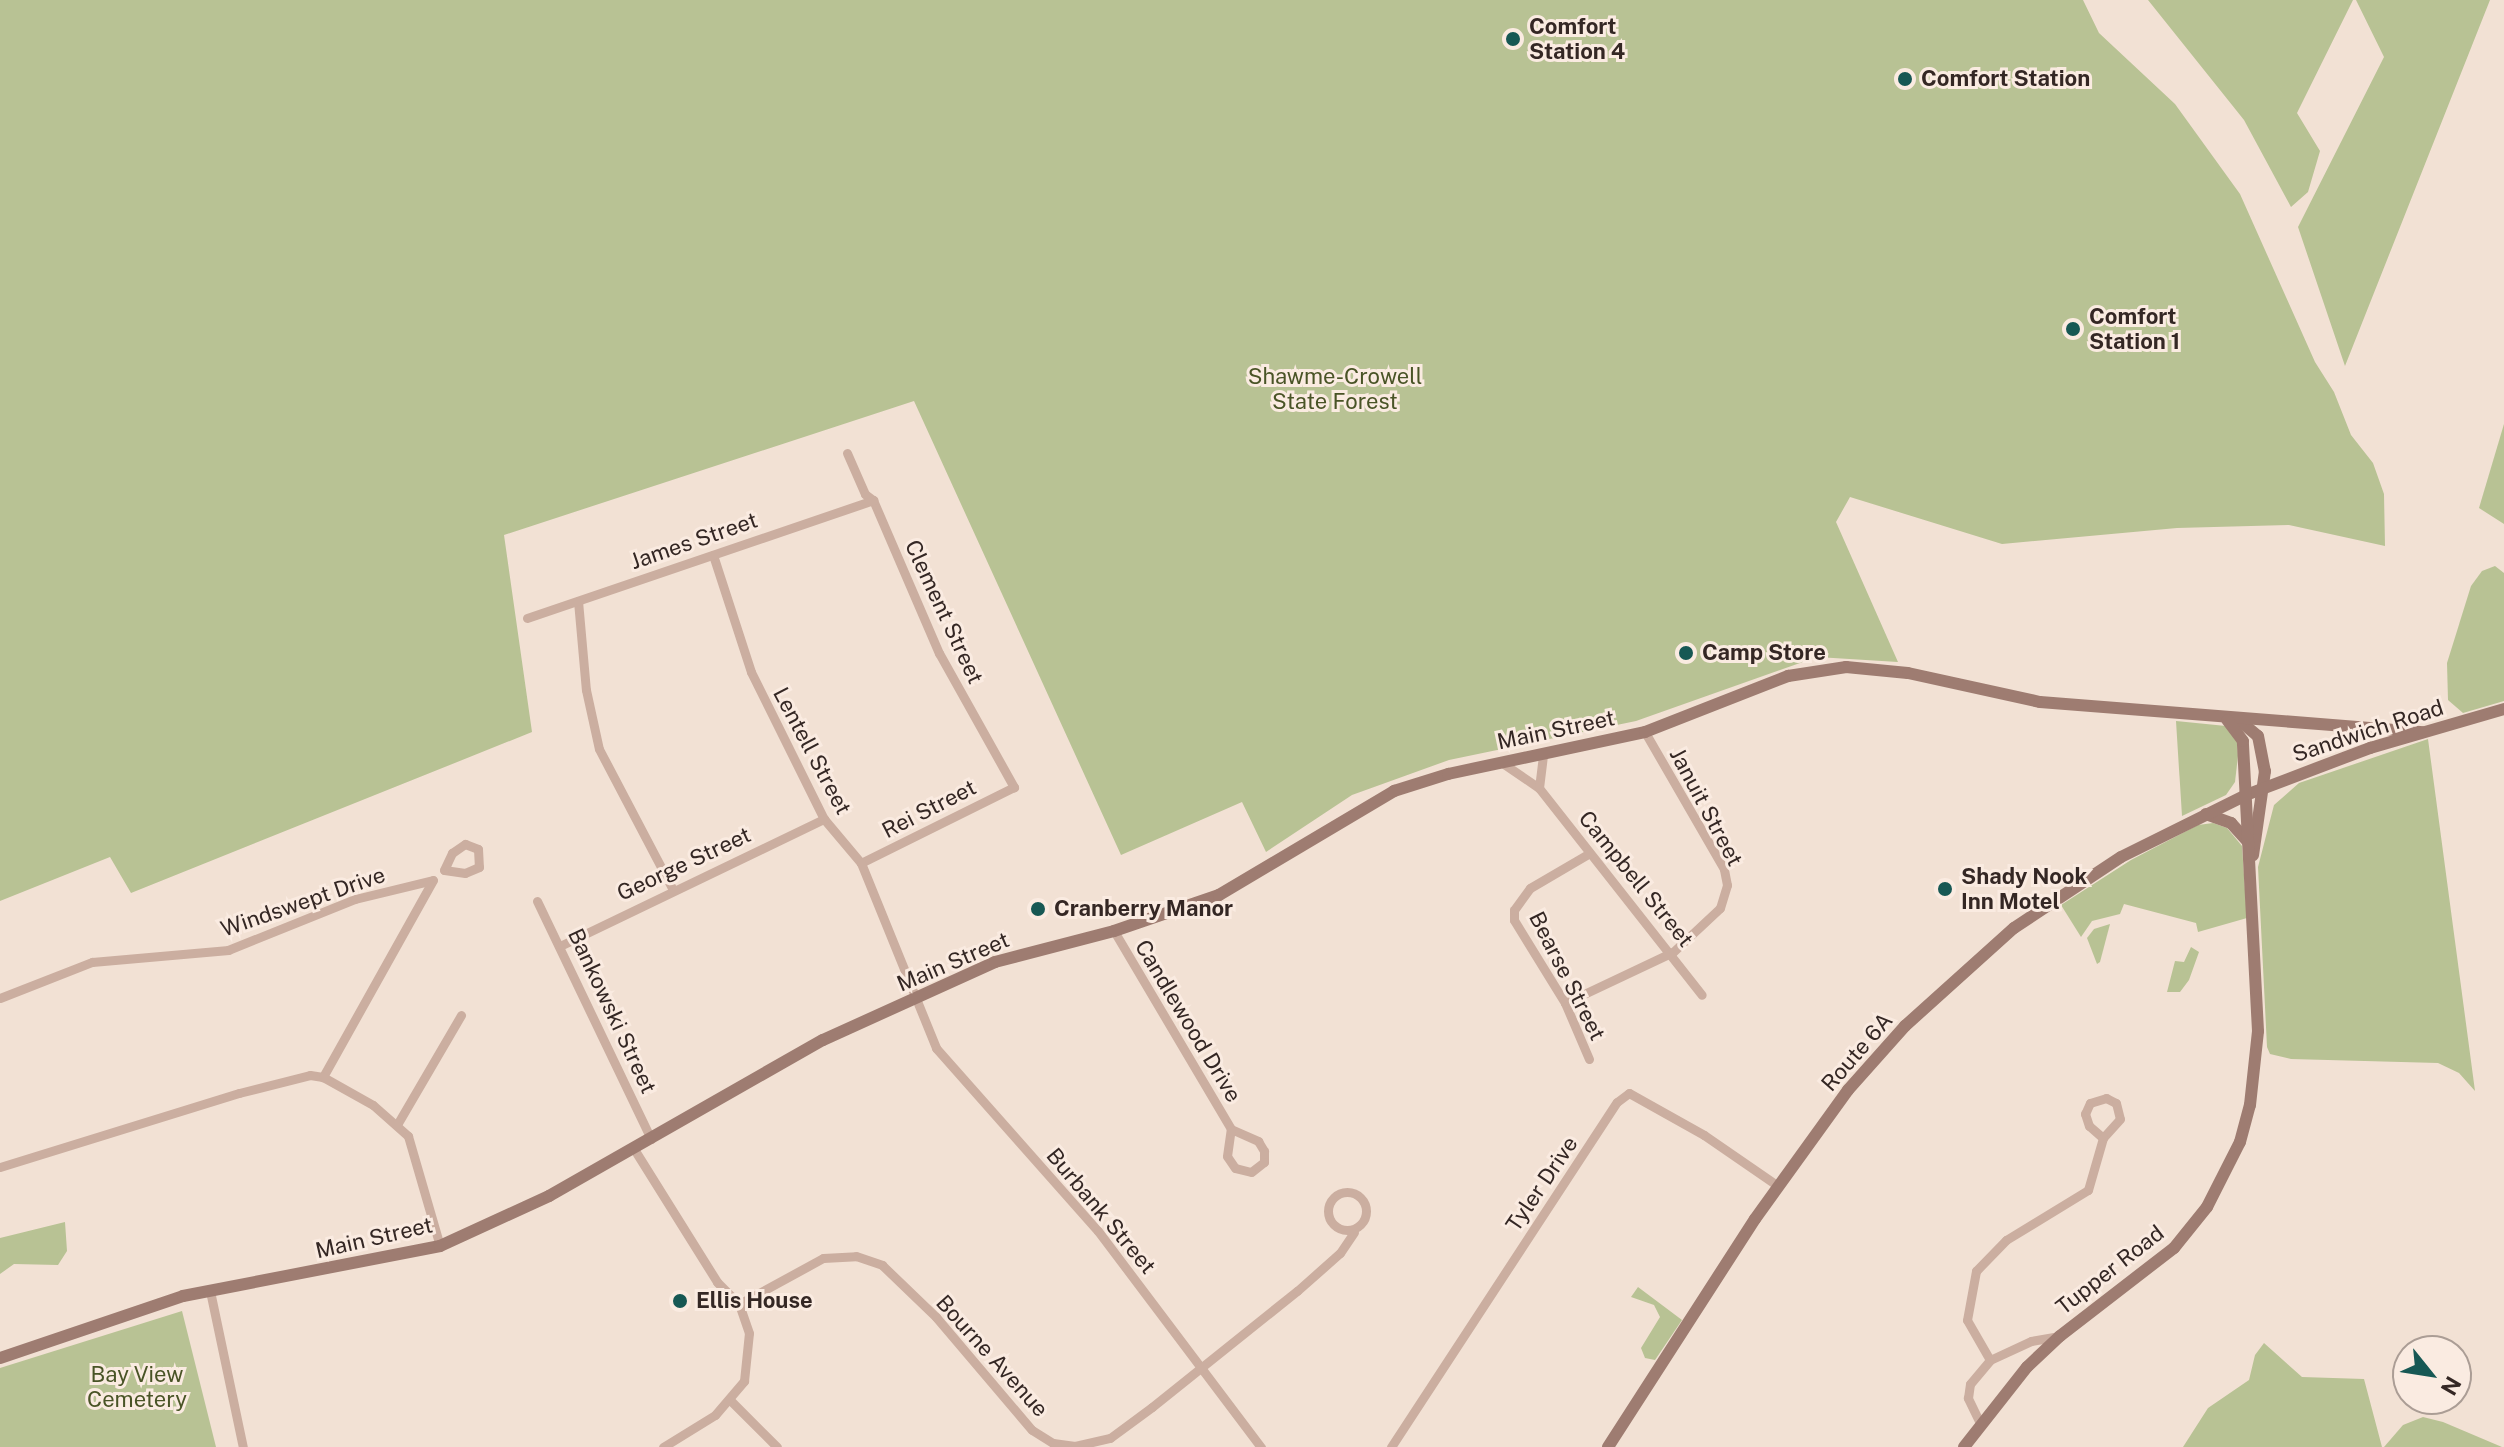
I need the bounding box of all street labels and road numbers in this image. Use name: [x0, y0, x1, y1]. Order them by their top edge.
street label: James Street: [627, 507, 761, 575]
street label: Clement Street: [899, 536, 989, 688]
street label: Lentell Street: [767, 683, 857, 819]
street label: Sandwich Road: [2289, 694, 2447, 768]
street label: Main Street: [1495, 705, 1617, 755]
street label: Januit Street: [1664, 743, 1748, 871]
street label: Rei Street: [878, 774, 980, 844]
street label: Campbell Street: [1573, 806, 1699, 952]
street label: George Street: [613, 821, 755, 907]
street label: Windswept Drive: [217, 862, 389, 942]
street label: Bearse Street: [1523, 907, 1611, 1045]
street label: Bankowski Street: [562, 924, 662, 1098]
street label: Main Street: [893, 927, 1013, 997]
street label: Candlewood Drive: [1129, 935, 1247, 1107]
street label: Route 6A: [1816, 1007, 1898, 1097]
street label: Tyler Drive: [1501, 1131, 1583, 1237]
street label: Burbank Street: [1041, 1143, 1161, 1279]
street label: Main Street: [313, 1212, 435, 1264]
street label: Tupper Road: [2051, 1220, 2169, 1320]
street label: Bourne Avenue: [930, 1290, 1054, 1422]

